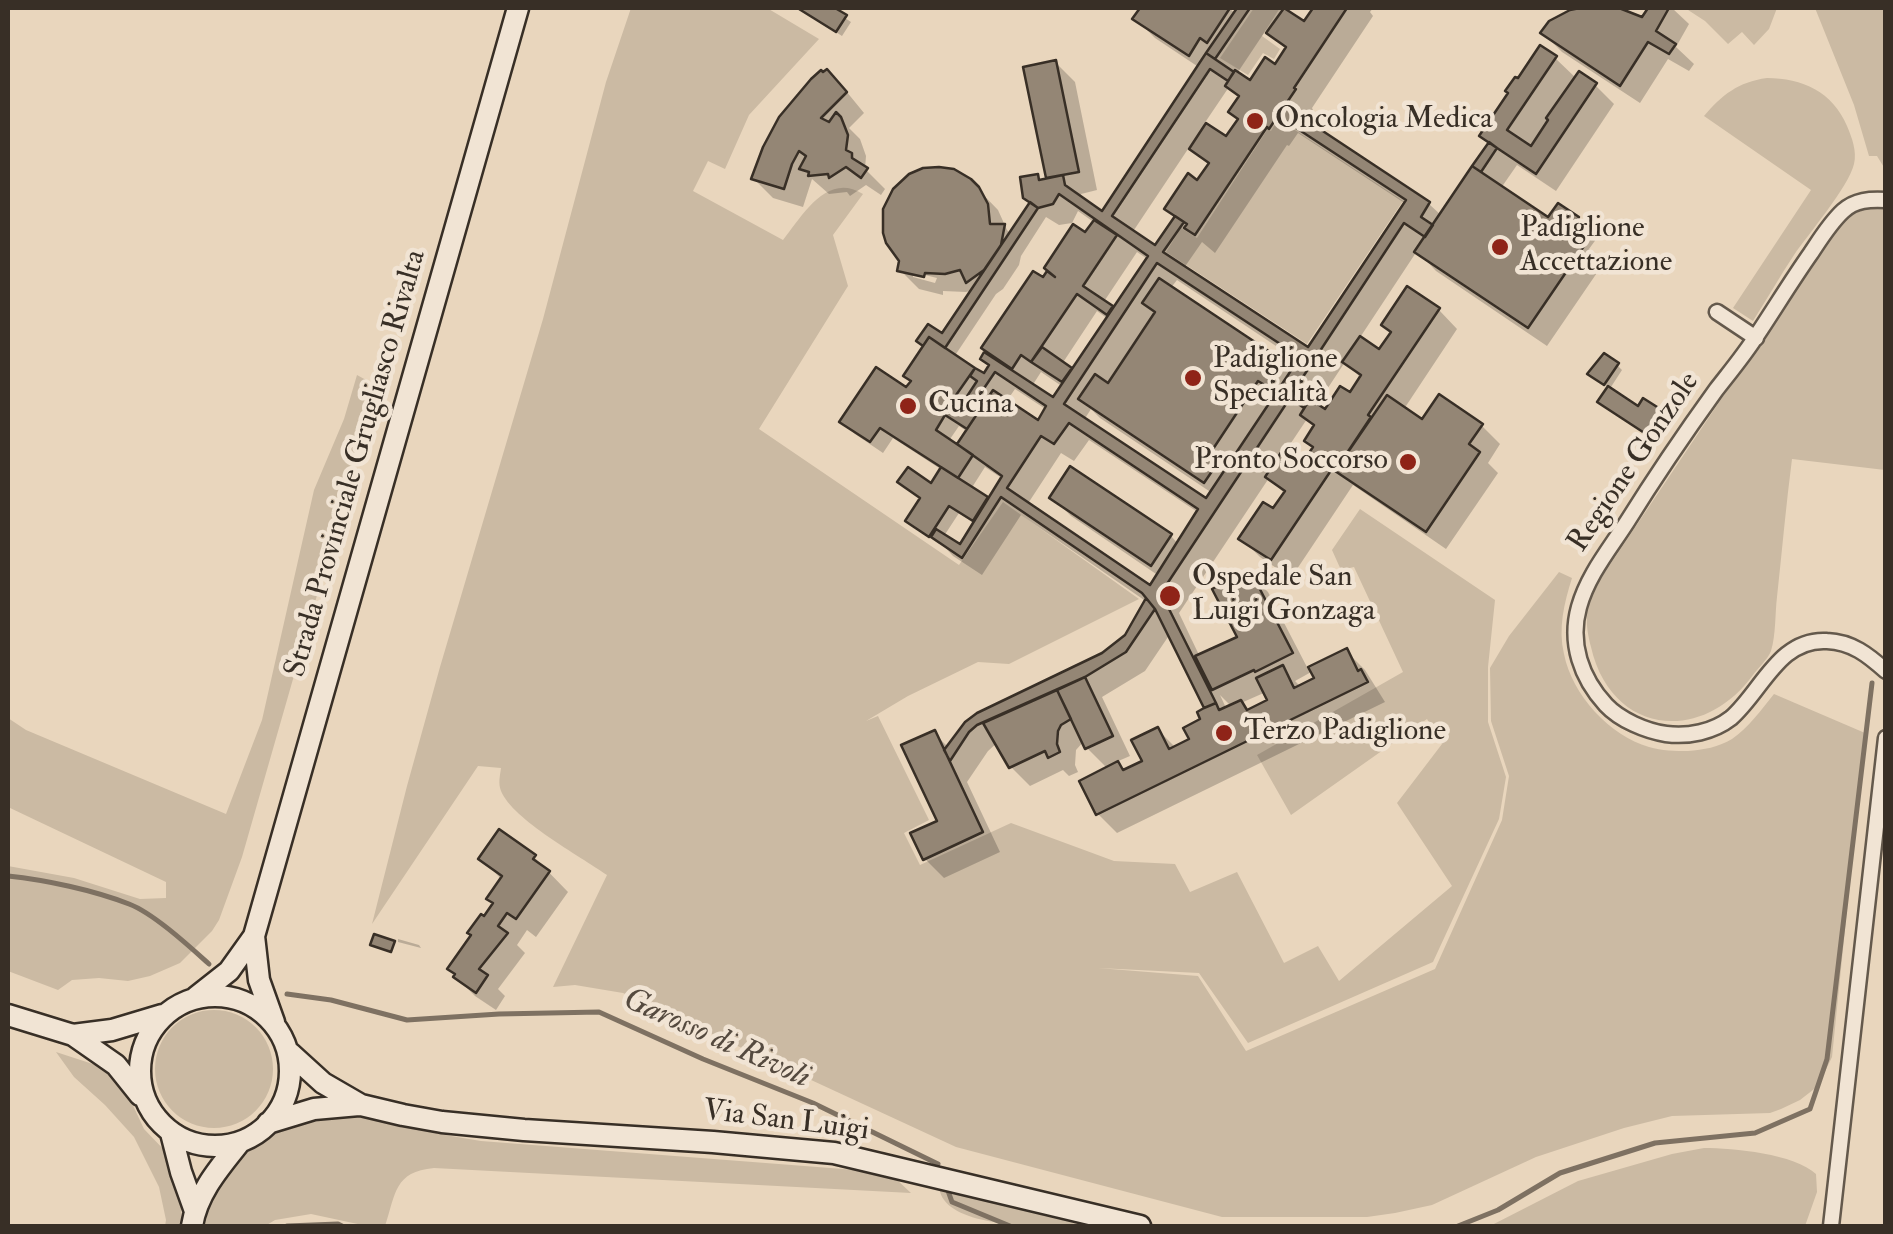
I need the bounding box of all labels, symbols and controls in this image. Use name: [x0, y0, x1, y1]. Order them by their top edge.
place label: Oncologia Medica: [1275, 103, 1493, 139]
marker: Oncologia Medica: [1244, 110, 1266, 132]
place label: Padiglione Accettazione: [1520, 212, 1672, 282]
marker: Padiglione Accettazione: [1489, 236, 1511, 258]
street label: Strada Provinciale Grugliasco Rivalta: [279, 246, 435, 682]
place label: Padiglione Specialità: [1213, 343, 1338, 414]
street label: Regione Gonzole: [1562, 366, 1708, 560]
marker: Padiglione Specialità: [1182, 367, 1204, 389]
place label: Cucina: [928, 388, 1013, 424]
marker: Cucina: [897, 395, 919, 417]
place label: Pronto Soccorso: [1194, 444, 1388, 480]
marker: Pronto Soccorso: [1397, 451, 1419, 473]
place label: Ospedale San Luigi Gonzaga: [1192, 561, 1375, 632]
marker: Ospedale San Luigi Gonzaga: [1157, 583, 1183, 609]
place label: Terzo Padiglione: [1244, 715, 1446, 751]
marker: Terzo Padiglione: [1213, 722, 1235, 744]
water label: Garosso di Rivoli: [616, 982, 816, 1098]
street label: Via San Luigi: [701, 1094, 871, 1150]

